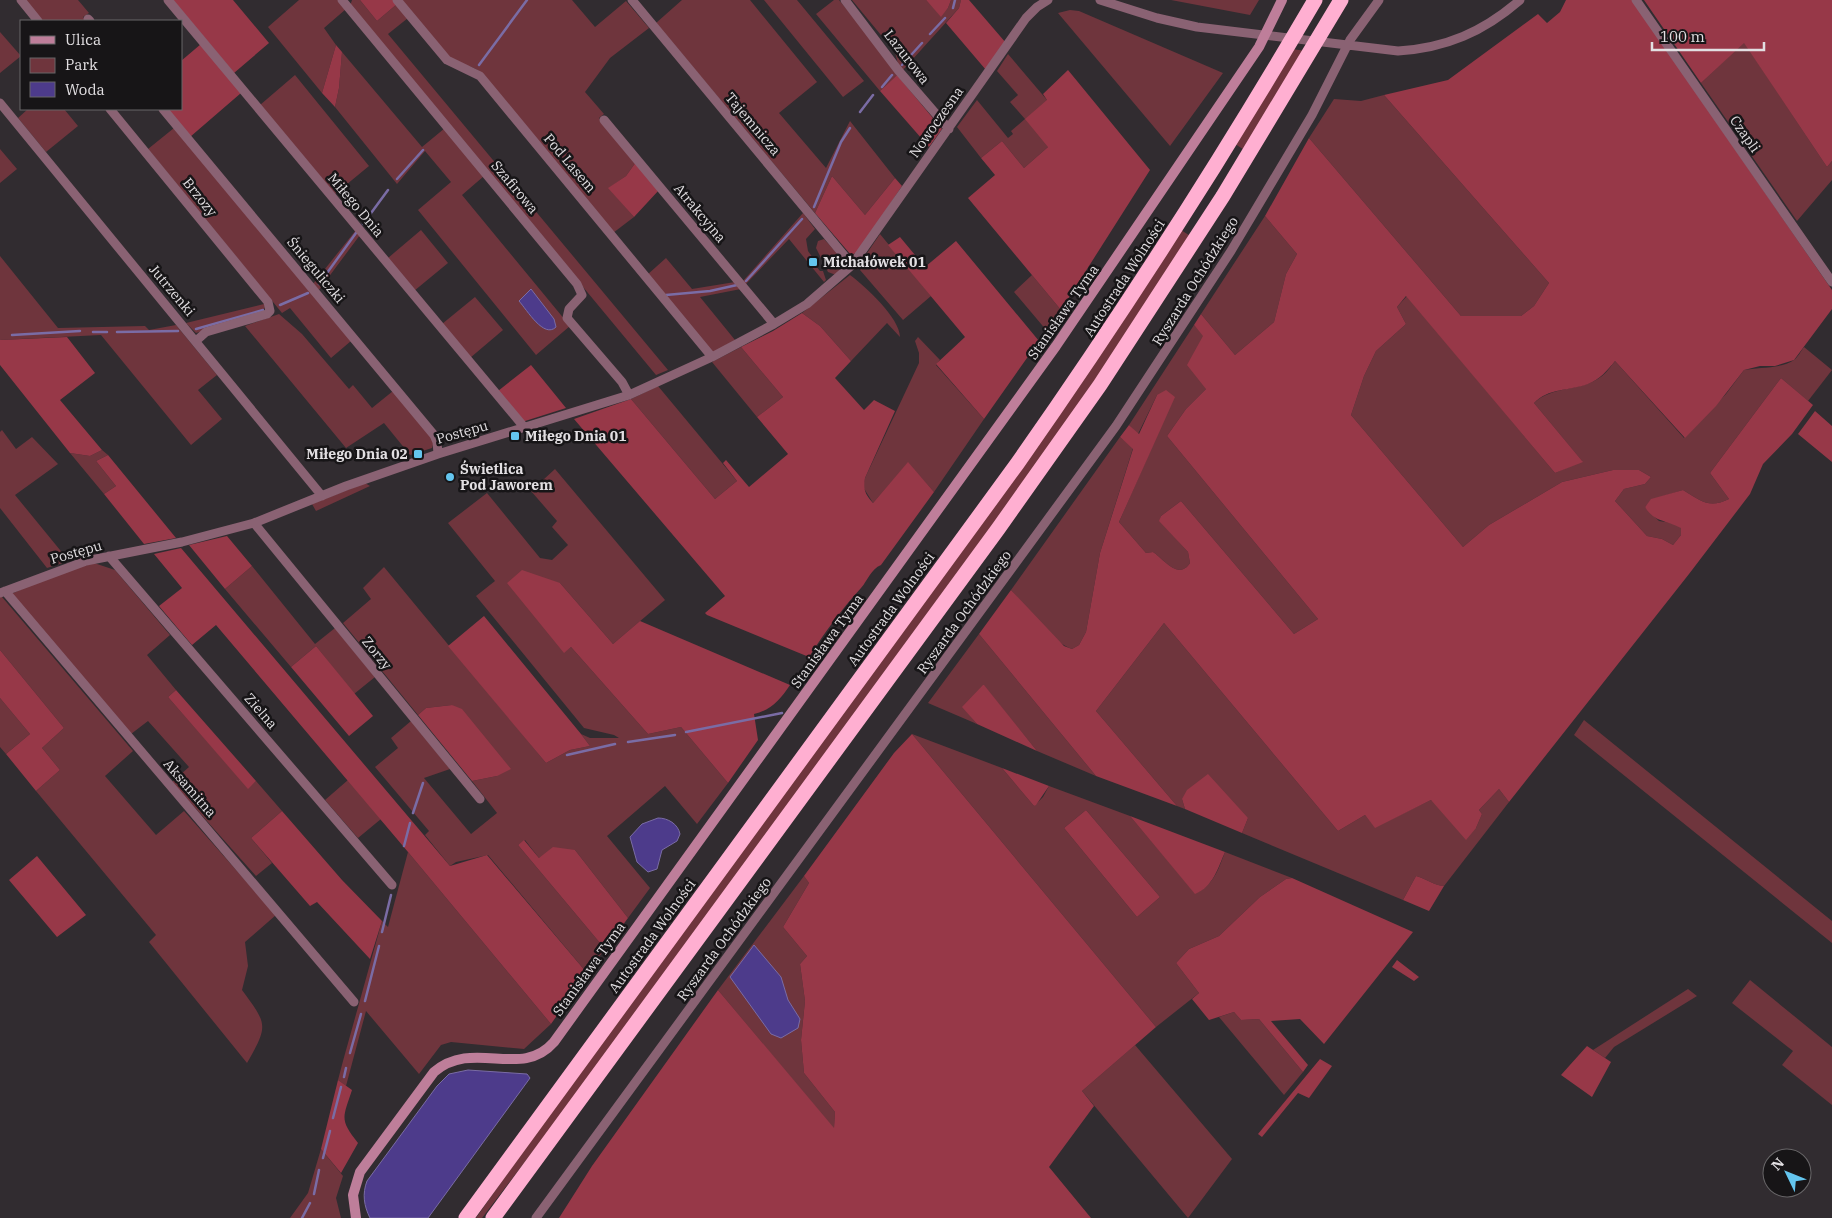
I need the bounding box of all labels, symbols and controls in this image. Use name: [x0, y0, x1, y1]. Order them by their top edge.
legend: [20, 20, 182, 110]
scale bar: [1652, 20, 1764, 52]
street label: Lazurowa: [880, 26, 934, 88]
text: 100 m: [1660, 27, 1705, 46]
text: Ulica: [65, 30, 101, 49]
text: Park: [65, 55, 98, 74]
text: Woda: [65, 80, 105, 99]
street label: Nowoczesna: [905, 83, 967, 161]
street label: Tajemnicza: [721, 89, 785, 159]
street label: Czapli: [1726, 112, 1764, 156]
street label: Pod Lasem: [540, 130, 600, 196]
street label: Szafirowa: [488, 157, 543, 218]
street label: Miłego Dnia: [324, 169, 388, 241]
street label: Brzozy: [179, 174, 221, 221]
street label: Atrakcyjna: [670, 180, 730, 247]
street label: Ryszarda Ochódzkiego: [1148, 213, 1242, 349]
street label: Autostrada Wolności: [1079, 216, 1169, 340]
street label: Śnieguliczki: [283, 233, 350, 307]
place label: Michałówek 01: [823, 253, 926, 271]
marker: Michałówek 01: [807, 256, 819, 268]
street label: Jutrzenki: [145, 260, 199, 320]
street label: Stanisława Tyma: [1023, 261, 1103, 363]
street label: Postępu: [434, 416, 490, 448]
place label: Miłego Dnia 01: [525, 427, 627, 445]
marker: Miłego Dnia 01: [509, 430, 521, 442]
place label: Miłego Dnia 02: [306, 445, 408, 463]
marker: Miłego Dnia 02: [412, 448, 424, 460]
place label: Świetlica Pod Jaworem: [460, 460, 553, 494]
marker: Świetlica Pod Jaworem: [444, 471, 456, 483]
street label: Postępu: [48, 536, 104, 568]
street label: Ryszarda Ochódzkiego: [913, 546, 1015, 677]
street label: Autostrada Wolności: [844, 549, 938, 669]
street label: Stanisława Tyma: [787, 590, 867, 692]
street label: Zorzy: [358, 633, 396, 674]
street label: Zielna: [241, 689, 282, 733]
street label: Aksamitna: [160, 755, 220, 821]
street label: Ryszarda Ochódzkiego: [673, 873, 775, 1004]
street label: Autostrada Wolności: [605, 876, 699, 996]
street label: Stanisława Tyma: [549, 918, 629, 1020]
north arrow: [1762, 1148, 1812, 1198]
text: N: [1767, 1154, 1788, 1174]

